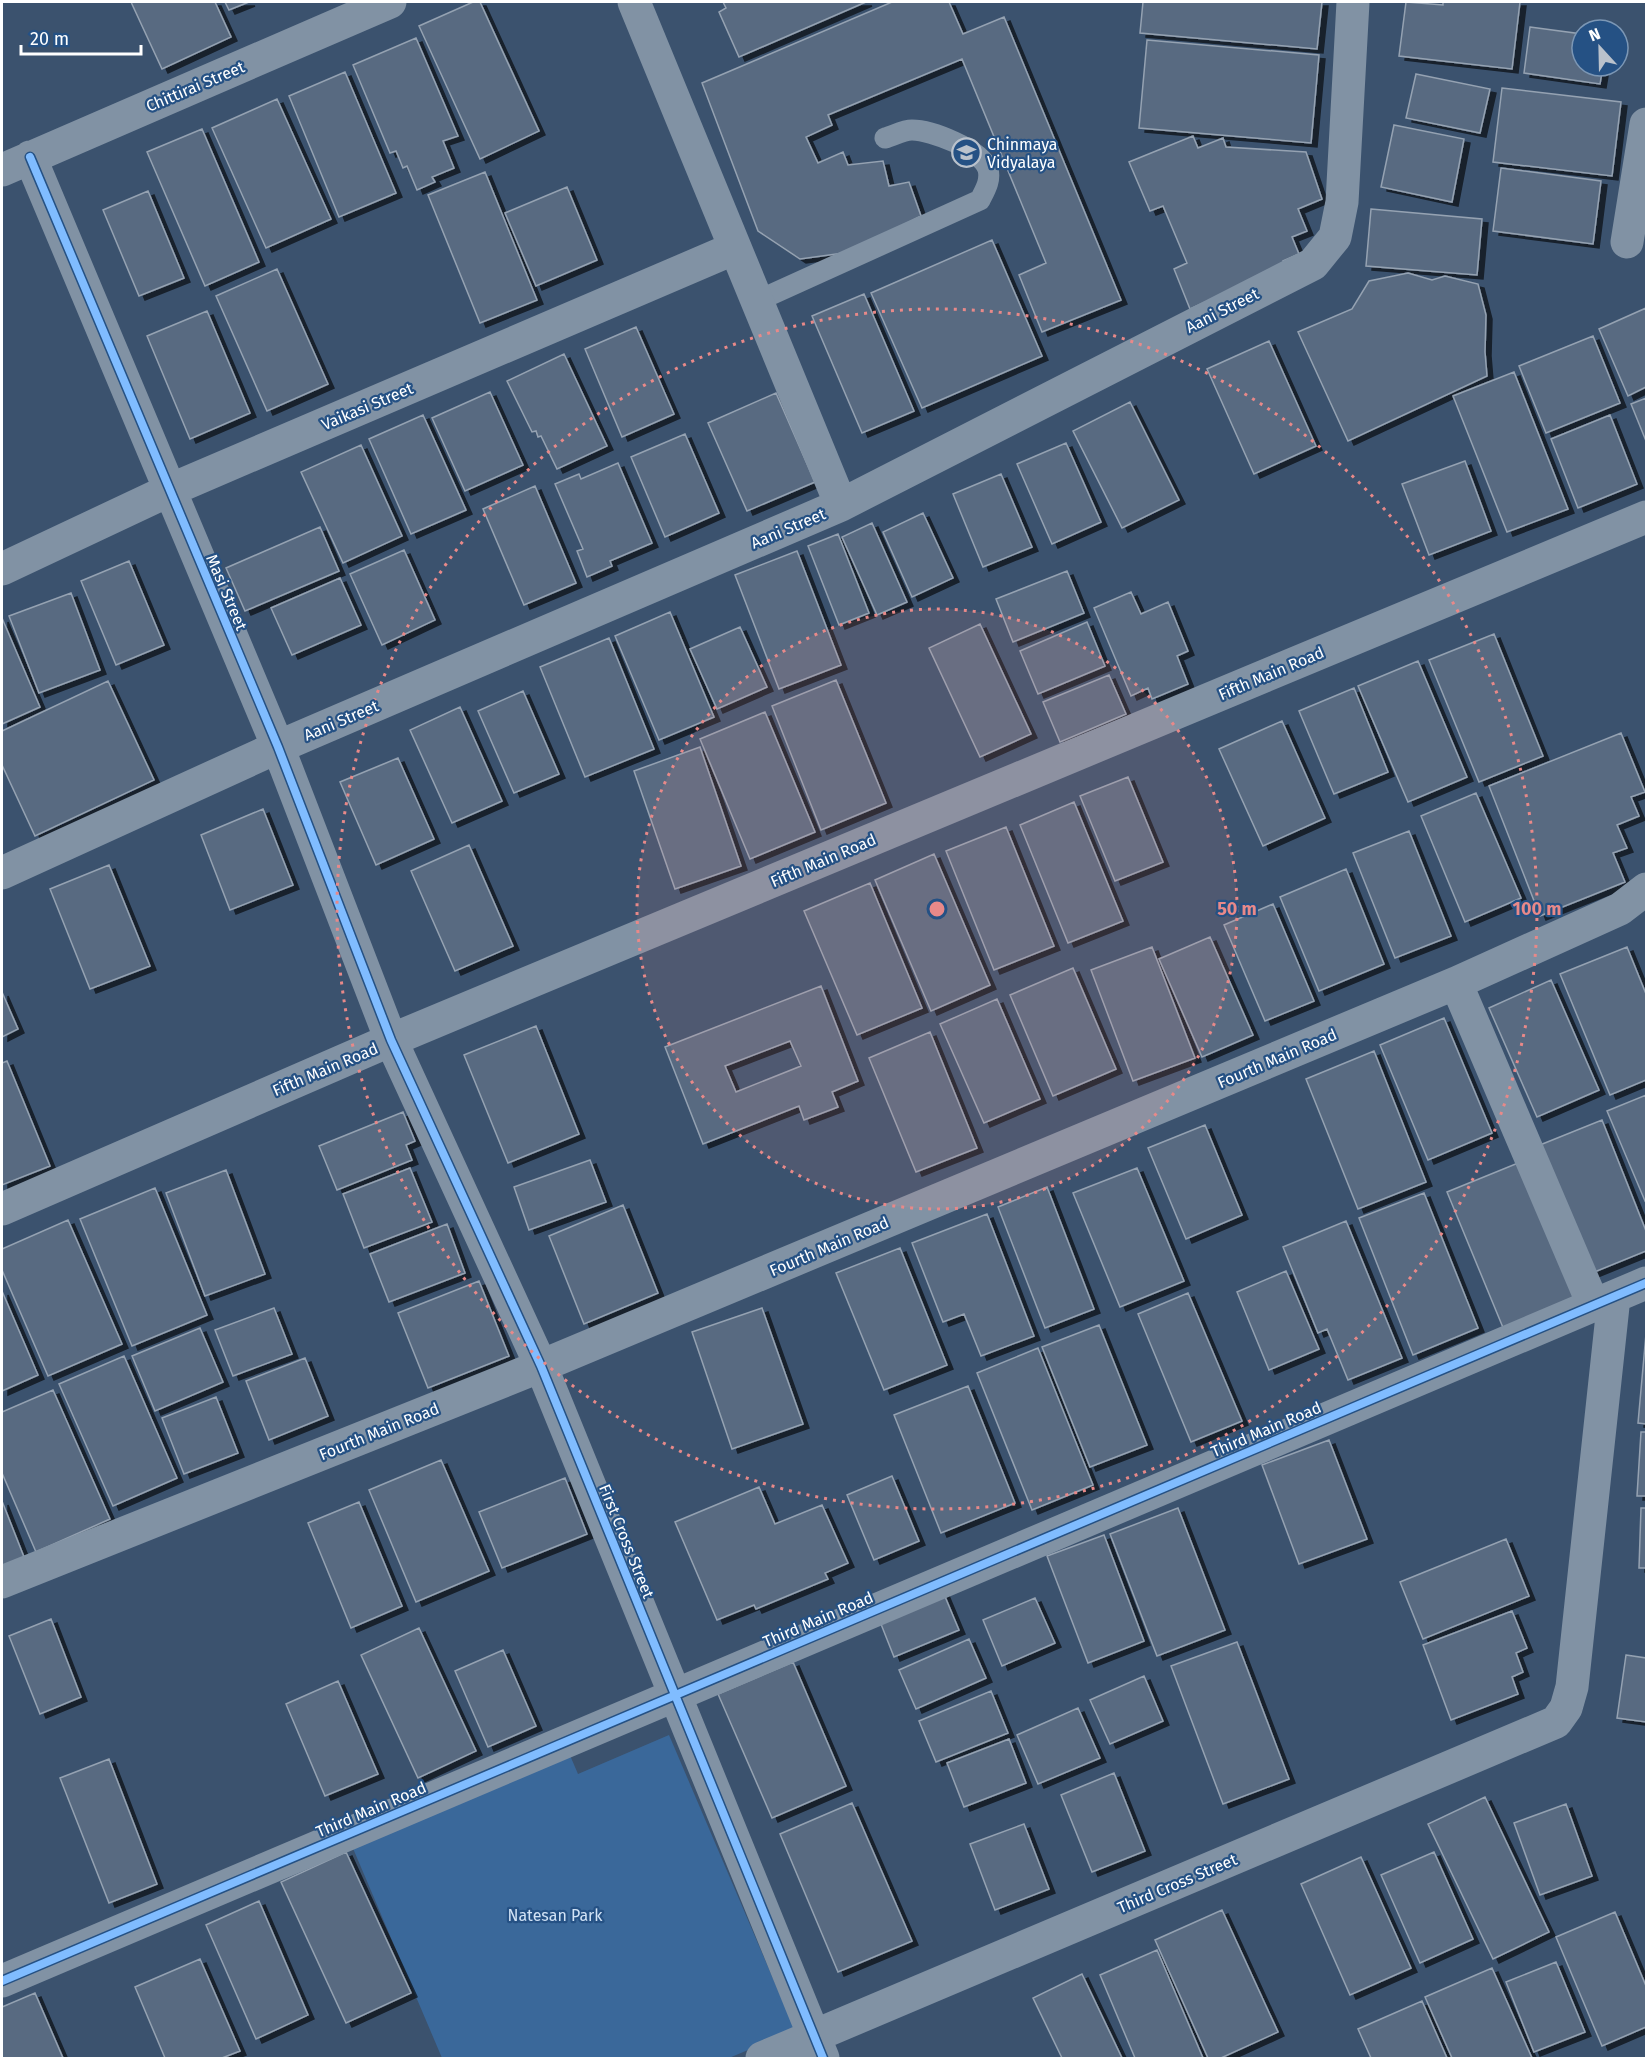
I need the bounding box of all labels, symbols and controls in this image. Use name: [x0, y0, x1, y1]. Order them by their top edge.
scale bar: [21, 18, 141, 56]
north arrow: [1570, 18, 1630, 78]
text: N: [1586, 24, 1603, 45]
text: 20 m: [30, 28, 69, 50]
street label: Chittirai Street: [143, 57, 248, 116]
place label: Chinmaya Vidyalaya: [987, 135, 1058, 172]
school or university icon: Chinmaya Vidyalaya: [950, 137, 982, 169]
street label: Aani Street: [1183, 284, 1262, 337]
street label: Vaikasi Street: [319, 379, 416, 434]
street label: Aani Street: [748, 504, 829, 553]
street label: Masi Street: [202, 551, 251, 633]
street label: Fifth Main Road: [1216, 643, 1327, 704]
street label: Aani Street: [301, 696, 382, 745]
street label: Fifth Main Road: [768, 830, 879, 891]
text: 50 m: [1217, 898, 1257, 920]
text: 100 m: [1513, 898, 1561, 920]
centre of rings: [927, 899, 947, 919]
street label: Fourth Main Road: [1215, 1025, 1340, 1092]
street label: Fifth Main Road: [270, 1039, 381, 1100]
street label: Fourth Main Road: [767, 1213, 892, 1280]
street label: Third Main Road: [1208, 1398, 1324, 1461]
street label: Fourth Main Road: [316, 1399, 442, 1464]
street label: First Cross Street: [595, 1481, 658, 1601]
street label: Third Main Road: [760, 1588, 876, 1651]
street label: Third Main Road: [313, 1778, 429, 1841]
street label: Third Cross Street: [1115, 1850, 1240, 1917]
park label: Natesan Park: [507, 1906, 603, 1925]

